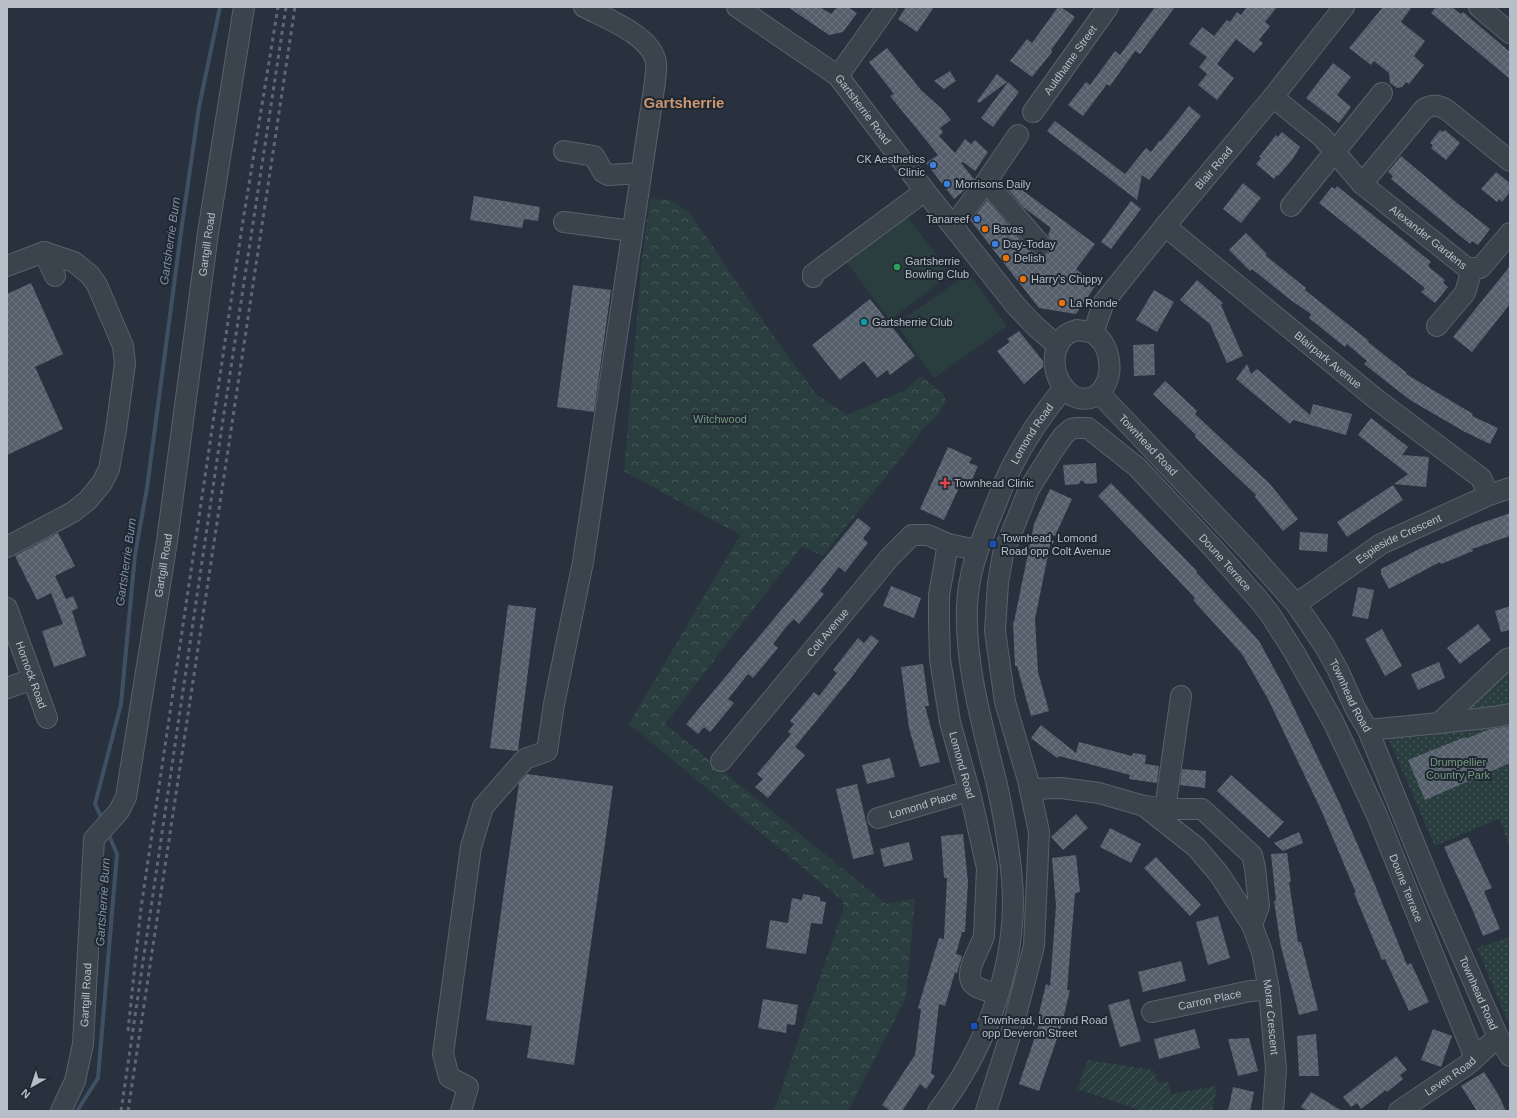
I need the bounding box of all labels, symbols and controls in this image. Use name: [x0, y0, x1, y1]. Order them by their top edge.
street label: Auldhame Street: [1041, 23, 1099, 97]
street label: Gartsherrie Road: [833, 72, 893, 147]
district label: Gartsherrie: [644, 94, 724, 111]
street label: Blair Road: [1192, 144, 1235, 192]
place label: CK Aesthetics Clinic: [857, 153, 925, 178]
marker: CK Aesthetics Clinic: [928, 160, 938, 170]
place label: Morrisons Daily: [955, 178, 1031, 190]
marker: Morrisons Daily: [942, 179, 952, 189]
water label: Gartsherrie Burn: [157, 196, 183, 286]
street label: Alexander Gardens: [1388, 203, 1470, 272]
street label: Gartgill Road: [196, 212, 217, 277]
place label: Tanareef: [926, 213, 970, 225]
marker: Tanareef: [972, 214, 982, 224]
place label: Bavas: [993, 223, 1024, 235]
marker: Bavas: [980, 224, 990, 234]
place label: Day-Today: [1003, 238, 1056, 250]
marker: Day-Today: [990, 239, 1000, 249]
place label: Delish: [1014, 252, 1045, 264]
marker: Delish: [1001, 253, 1011, 263]
place label: Gartsherrie Bowling Club: [905, 255, 969, 280]
marker: Gartsherrie Bowling Club: [892, 262, 902, 272]
place label: Harry's Chippy: [1031, 273, 1103, 285]
marker: Harry's Chippy: [1018, 274, 1028, 284]
place label: La Ronde: [1070, 297, 1118, 309]
marker: La Ronde: [1057, 298, 1067, 308]
place label: Gartsherrie Club: [872, 316, 953, 328]
marker: Gartsherrie Club: [859, 317, 869, 327]
street label: Blairpark Avenue: [1292, 329, 1364, 391]
street label: Lomond Road: [1008, 401, 1056, 466]
street label: Townhead Road: [1116, 412, 1180, 478]
park label: Witchwood: [693, 413, 747, 425]
marker: Townhead Clinic: [939, 477, 951, 489]
place label: Townhead Clinic: [954, 477, 1035, 489]
street label: Espieside Crescent: [1353, 512, 1443, 566]
water label: Gartsherrie Burn: [113, 517, 139, 607]
street label: Doune Terrace: [1197, 531, 1254, 593]
place label: Townhead, Lomond Road opp Colt Avenue: [1001, 532, 1111, 557]
street label: Gartgill Road: [152, 533, 174, 598]
marker: Townhead, Lomond Road opp Colt Avenue: [988, 539, 998, 549]
street label: Colt Avenue: [804, 606, 851, 659]
street label: Hornock Road: [14, 640, 49, 710]
street label: Townhead Road: [1327, 657, 1374, 734]
street label: Lomond Road: [947, 730, 977, 800]
park label: Drumpellier Country Park: [1426, 756, 1491, 781]
street label: Lomond Place: [888, 789, 959, 820]
street label: Doune Terrace: [1387, 852, 1425, 924]
water label: Gartsherrie Burn: [93, 857, 113, 947]
street label: Townhead Road: [1457, 954, 1500, 1032]
street label: Gartgill Road: [78, 963, 93, 1027]
street label: Morar Crescent: [1261, 978, 1281, 1055]
street label: Carron Place: [1177, 987, 1242, 1012]
place label: Townhead, Lomond Road opp Deveron Street: [982, 1014, 1107, 1039]
marker: Townhead, Lomond Road opp Deveron Street: [969, 1021, 979, 1031]
street label: Leven Road: [1422, 1054, 1478, 1098]
north arrow: [12, 1066, 52, 1106]
text: N: [19, 1087, 33, 1101]

